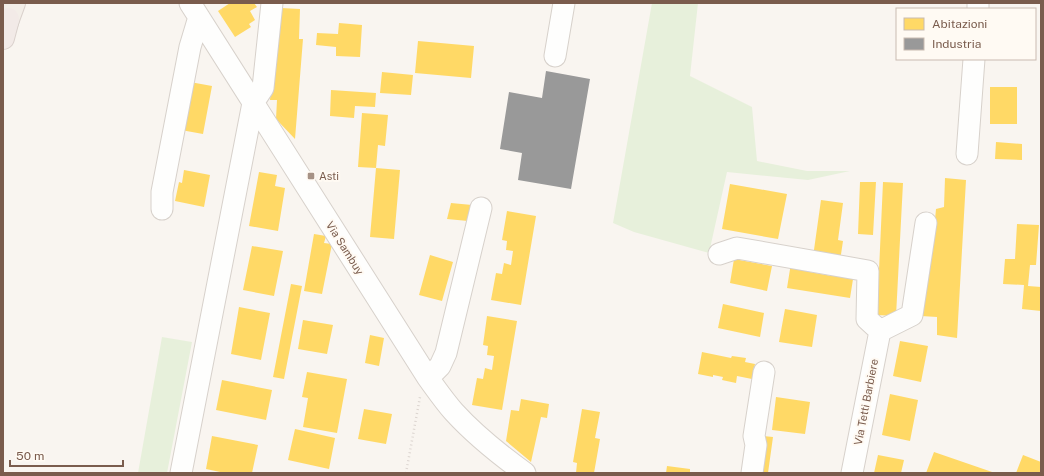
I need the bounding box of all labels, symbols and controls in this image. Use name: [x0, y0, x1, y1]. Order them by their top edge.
legend: [896, 8, 1036, 60]
text: Abitazioni: [932, 17, 987, 31]
text: Industria: [932, 37, 981, 51]
place label: Asti: [319, 170, 339, 182]
marker: Asti: [306, 171, 316, 181]
street label: Via Sambuy: [324, 219, 366, 277]
street label: Via Tetti Barbiere: [852, 358, 880, 446]
scale bar: [10, 442, 123, 468]
text: 50 m: [16, 449, 44, 463]

